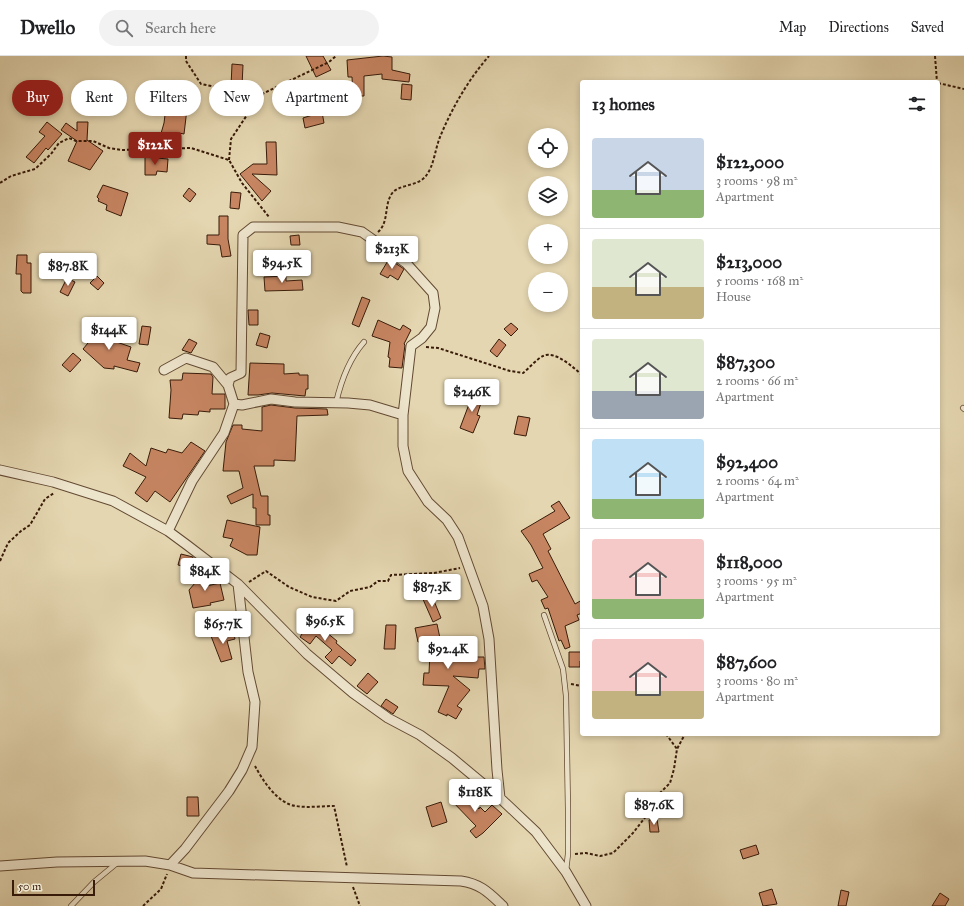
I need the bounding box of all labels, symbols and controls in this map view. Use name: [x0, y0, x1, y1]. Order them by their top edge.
search box: [99, 10, 379, 46]
text: Dwello: [20, 16, 75, 39]
icon: search: [113, 17, 135, 39]
text: Search here: [145, 19, 216, 37]
text: Map: [779, 19, 806, 36]
text: Directions: [828, 19, 889, 36]
text: Saved: [911, 19, 944, 36]
chip: Buy: [12, 80, 63, 116]
chip: Rent: [71, 80, 127, 116]
chip: Filters: [135, 80, 201, 116]
chip: New: [209, 80, 264, 116]
chip: Apartment: [272, 80, 362, 116]
icon: filters: [906, 93, 928, 115]
text: 13 homes: [592, 94, 655, 115]
map controls: [528, 128, 568, 312]
button: locate: [528, 128, 568, 168]
pin: $122K: [127, 132, 183, 166]
text: $122K: [138, 137, 172, 153]
text: $122,000: [716, 152, 784, 173]
icon: home: [624, 154, 672, 202]
text: 3 rooms · 98 m²: [716, 173, 798, 189]
button: layers: [528, 176, 568, 216]
text: Apartment: [716, 189, 774, 205]
button: +: [528, 224, 568, 264]
pin: $213K: [364, 236, 420, 270]
text: $213K: [375, 241, 409, 257]
pin: $94.5K: [249, 250, 315, 284]
text: $213,000: [716, 252, 782, 273]
pin: $87.8K: [35, 253, 101, 287]
text: $94.5K: [262, 255, 302, 271]
icon: home: [624, 255, 672, 303]
text: $87.8K: [48, 258, 88, 274]
button: −: [528, 272, 568, 312]
text: 5 rooms · 168 m²: [716, 273, 803, 289]
text: House: [716, 289, 751, 305]
pin: $144K: [81, 317, 137, 351]
text: $144K: [91, 322, 127, 338]
text: $87,300: [716, 352, 775, 373]
icon: home: [624, 355, 672, 403]
text: 2 rooms · 66 m²: [716, 373, 798, 389]
pin: $246K: [444, 379, 500, 413]
text: $246K: [453, 384, 491, 400]
text: Apartment: [716, 389, 774, 405]
text: $92,400: [716, 452, 778, 473]
icon: home: [624, 455, 672, 503]
text: 2 rooms · 64 m²: [716, 473, 799, 489]
text: Apartment: [716, 489, 774, 505]
text: $118,000: [716, 552, 783, 573]
icon: home: [624, 555, 672, 603]
pin: $84K: [181, 558, 229, 592]
text: $84K: [189, 563, 221, 579]
text: 3 rooms · 95 m²: [716, 573, 797, 589]
pin: $87.3K: [399, 574, 465, 608]
text: $87.3K: [413, 579, 451, 595]
text: Apartment: [716, 589, 774, 605]
pin: $96.5K: [292, 608, 358, 642]
pin: $65.7K: [190, 611, 256, 645]
text: $96.5K: [305, 613, 345, 629]
text: $65.7K: [204, 616, 242, 632]
pin: $92.4K: [415, 636, 481, 670]
text: $92.4K: [428, 641, 468, 657]
text: $87,600: [716, 652, 777, 673]
icon: home: [624, 655, 672, 703]
text: 3 rooms · 80 m²: [716, 673, 798, 689]
text: Apartment: [716, 689, 774, 705]
pin: $118K: [447, 779, 503, 813]
text: $118K: [458, 784, 492, 800]
pin: $87.6K: [621, 792, 687, 826]
text: $87.6K: [634, 797, 674, 813]
scale bar: [12, 878, 95, 897]
text: 50 m: [18, 880, 41, 893]

